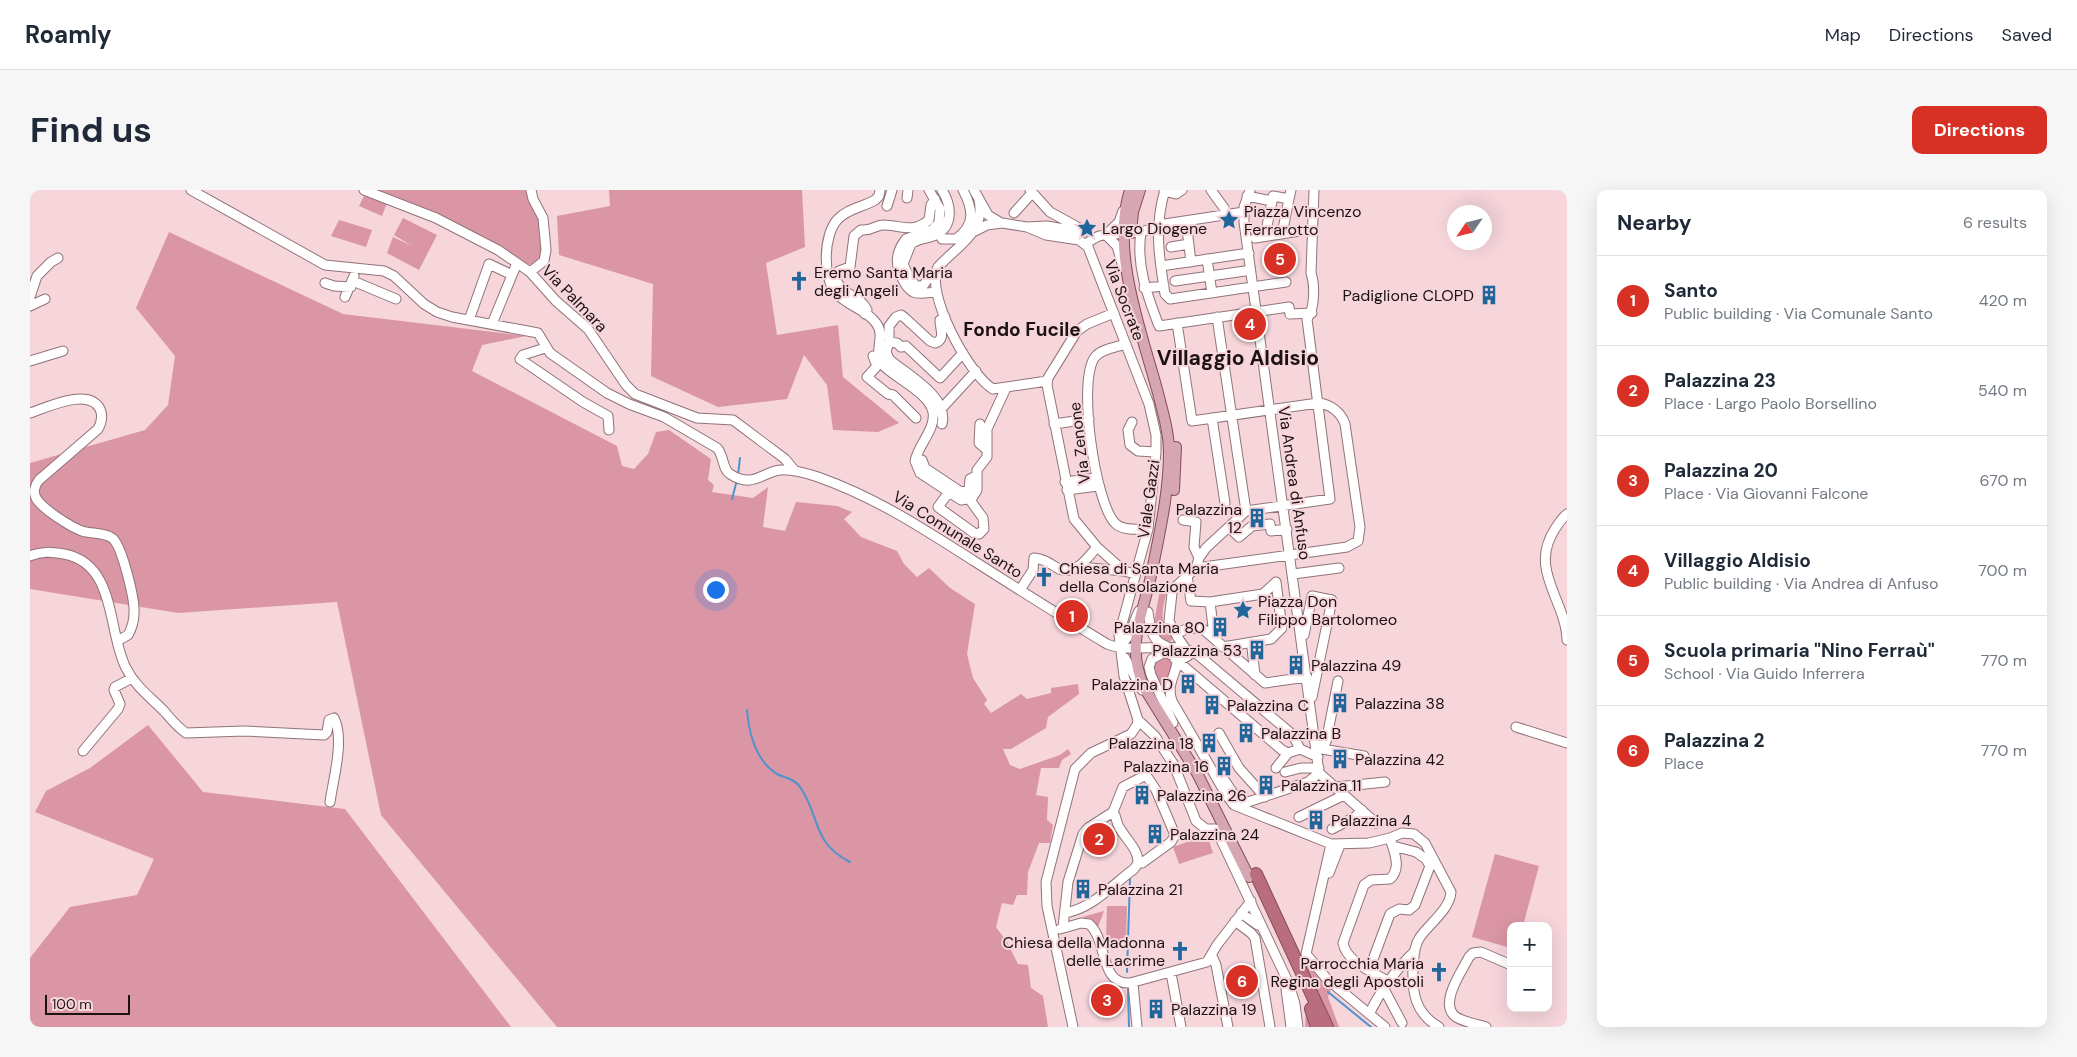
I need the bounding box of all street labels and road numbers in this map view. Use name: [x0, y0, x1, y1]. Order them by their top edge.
street label: Via Socrate: [1100, 257, 1150, 344]
street label: Via Palmara: [537, 260, 612, 337]
street label: Via Zenone: [1064, 401, 1095, 485]
street label: Via Andrea di Anfuso: [1273, 405, 1316, 561]
street label: Viale Gazzi: [1133, 458, 1164, 540]
street label: Via Comunale Santo: [889, 486, 1027, 583]

